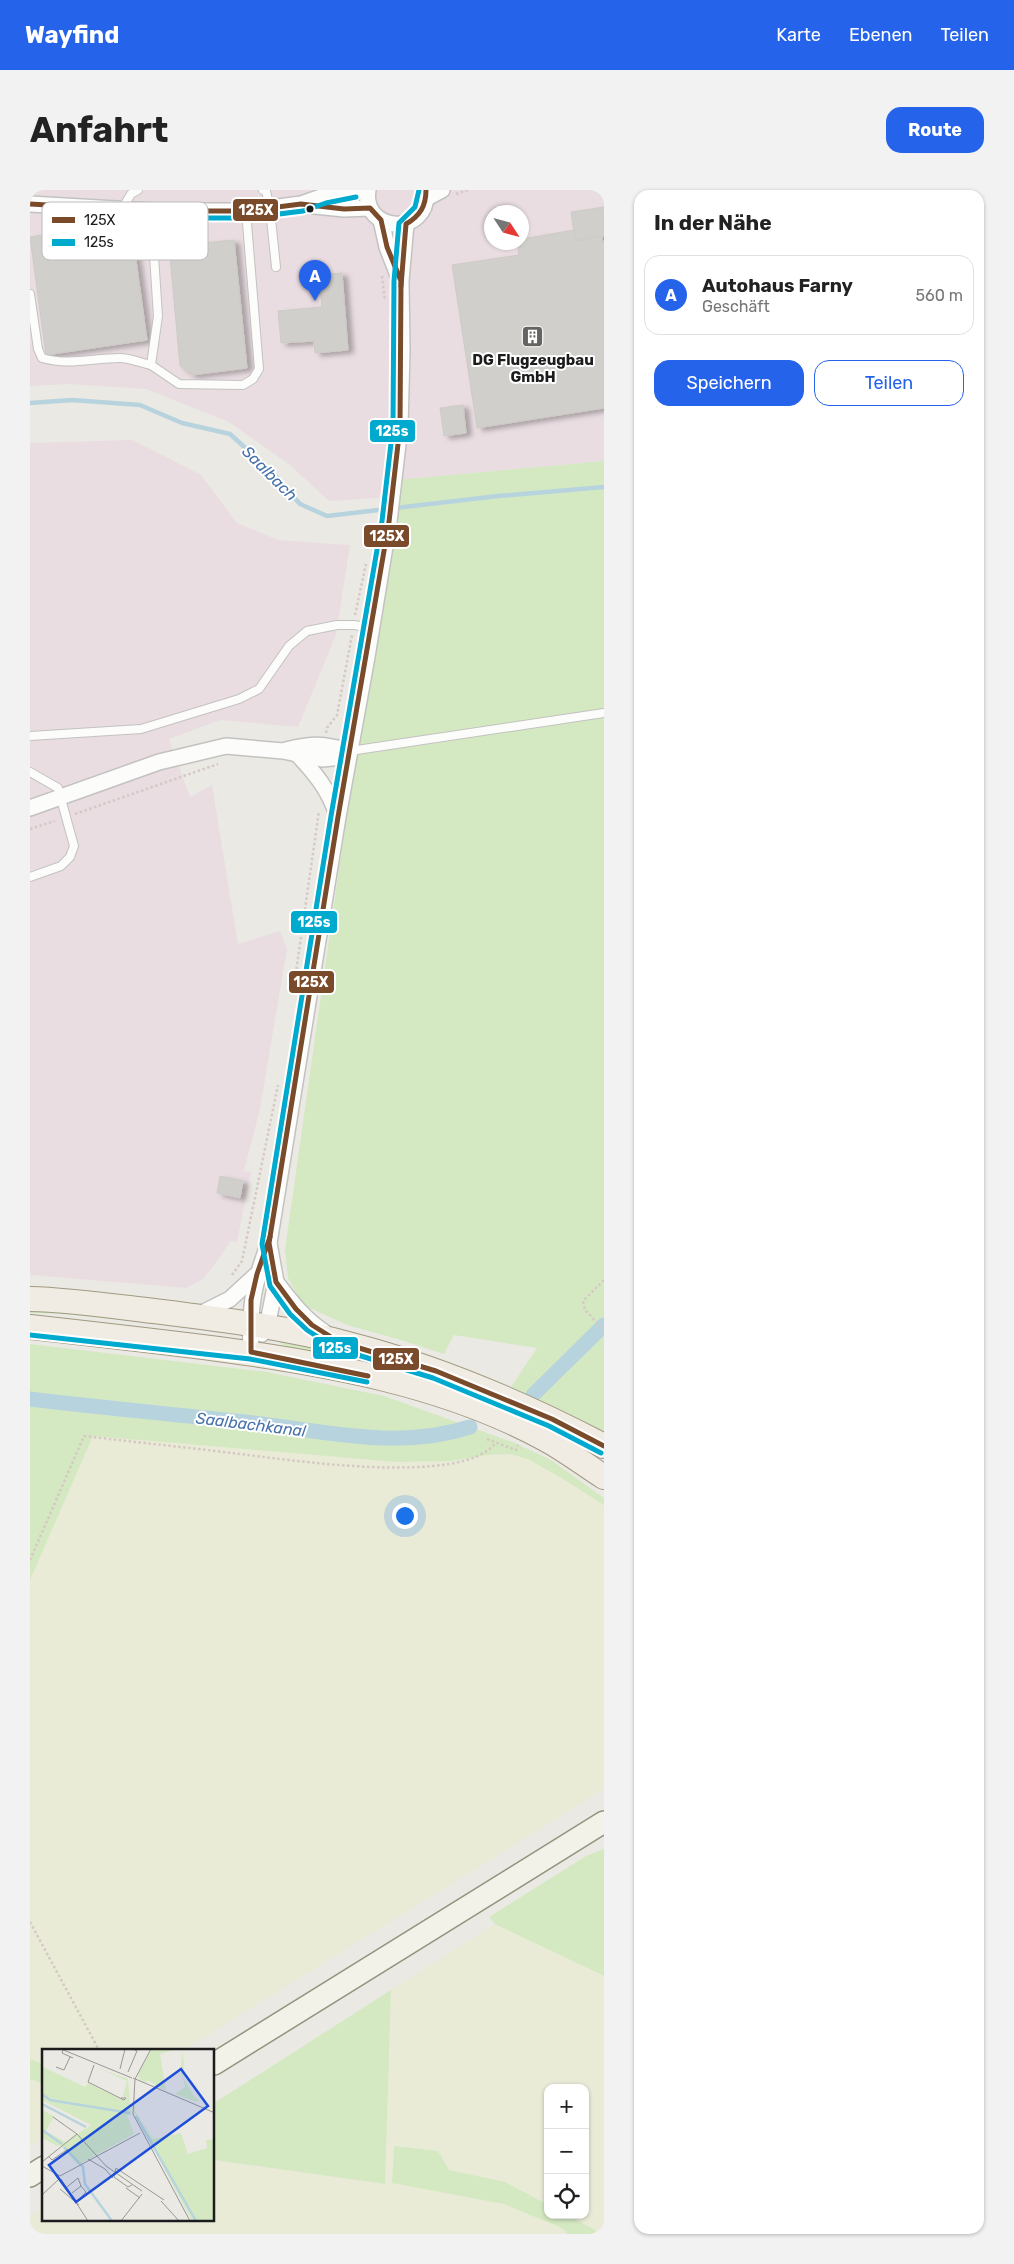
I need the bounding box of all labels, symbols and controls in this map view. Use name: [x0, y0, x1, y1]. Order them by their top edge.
text: Wayfind: [25, 21, 119, 49]
text: Karte: [776, 24, 821, 46]
text: Ebenen: [849, 24, 913, 46]
text: Teilen: [941, 24, 989, 46]
button: Route: [886, 107, 984, 153]
text: Anfahrt: [30, 109, 168, 151]
line badge: 125X: [232, 198, 279, 222]
legend: [42, 202, 208, 260]
text: 125X: [239, 202, 274, 219]
unlabelled marker: [305, 204, 315, 214]
north arrow: [484, 205, 529, 250]
text: In der Nähe: [654, 210, 772, 235]
text: 125X: [84, 212, 116, 229]
text: 125s: [84, 234, 114, 251]
pin: A: [299, 260, 331, 301]
text: Autohaus Farny: [702, 274, 853, 297]
text: A: [665, 286, 677, 305]
text: 560 m: [916, 286, 963, 305]
text: Geschäft: [702, 297, 770, 316]
building icon: DG Flugzeugbau GmbH: [521, 325, 545, 349]
place label: DG Flugzeugbau GmbH: [472, 351, 594, 386]
button: Speichern: [654, 360, 804, 406]
button: Teilen: [814, 360, 964, 406]
line badge: 125s: [369, 419, 416, 443]
text: 125s: [376, 423, 409, 440]
water label: Saalbach: [238, 442, 301, 505]
line badge: 125X: [363, 524, 410, 548]
text: 125X: [370, 528, 405, 545]
line badge: 125s: [290, 910, 338, 934]
text: 125s: [298, 914, 331, 931]
line badge: 125X: [288, 970, 335, 994]
text: 125X: [294, 974, 329, 991]
line badge: 125s: [312, 1336, 359, 1360]
text: 125s: [319, 1340, 352, 1357]
line badge: 125X: [372, 1347, 420, 1371]
text: 125X: [379, 1351, 414, 1368]
water label: Saalbachkanal: [195, 1408, 308, 1441]
your location: [392, 1503, 418, 1529]
inset map: [42, 2049, 215, 2222]
map controls: [544, 2084, 589, 2219]
button: +: [544, 2084, 589, 2129]
button: −: [544, 2129, 589, 2174]
button: locate: [544, 2174, 589, 2219]

